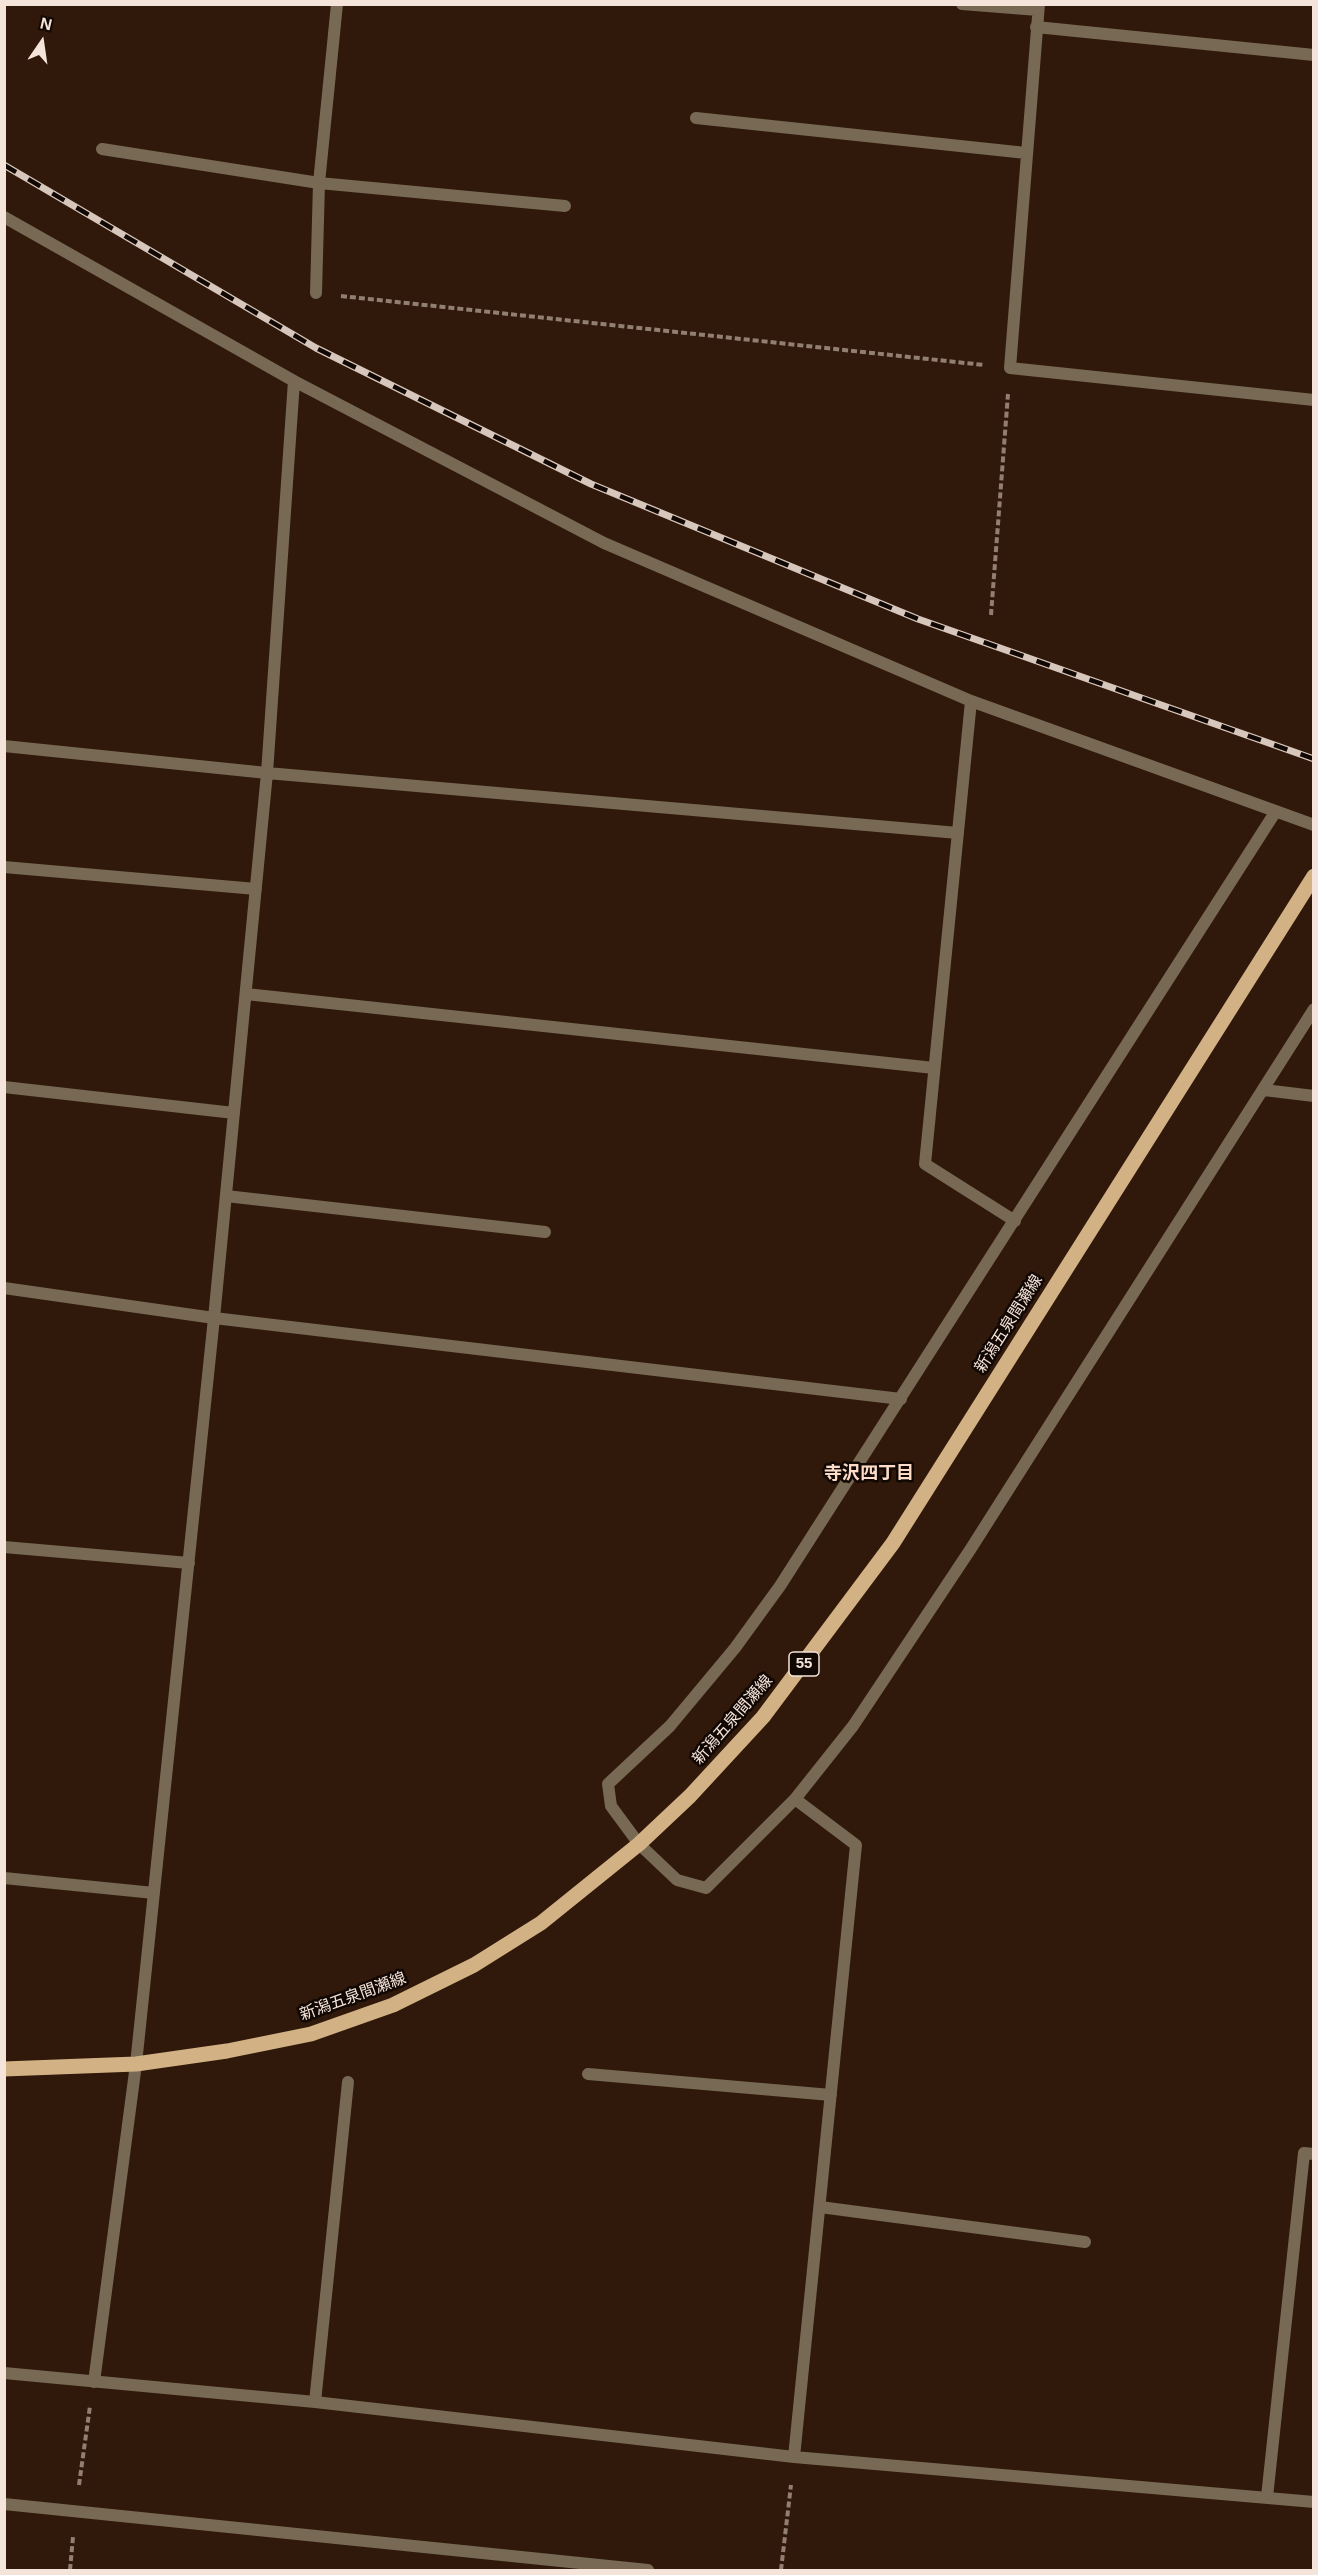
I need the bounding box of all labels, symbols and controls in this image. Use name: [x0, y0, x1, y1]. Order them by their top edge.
north arrow: [12, 12, 72, 72]
text: N: [39, 14, 54, 34]
street label: 新潟五泉間瀬線: [971, 1271, 1047, 1377]
district label: 寺沢四丁目: [824, 1463, 914, 1485]
road number: 55: [789, 1652, 819, 1676]
street label: 新潟五泉間瀬線: [689, 1671, 777, 1769]
street label: 新潟五泉間瀬線: [297, 1969, 409, 2025]

